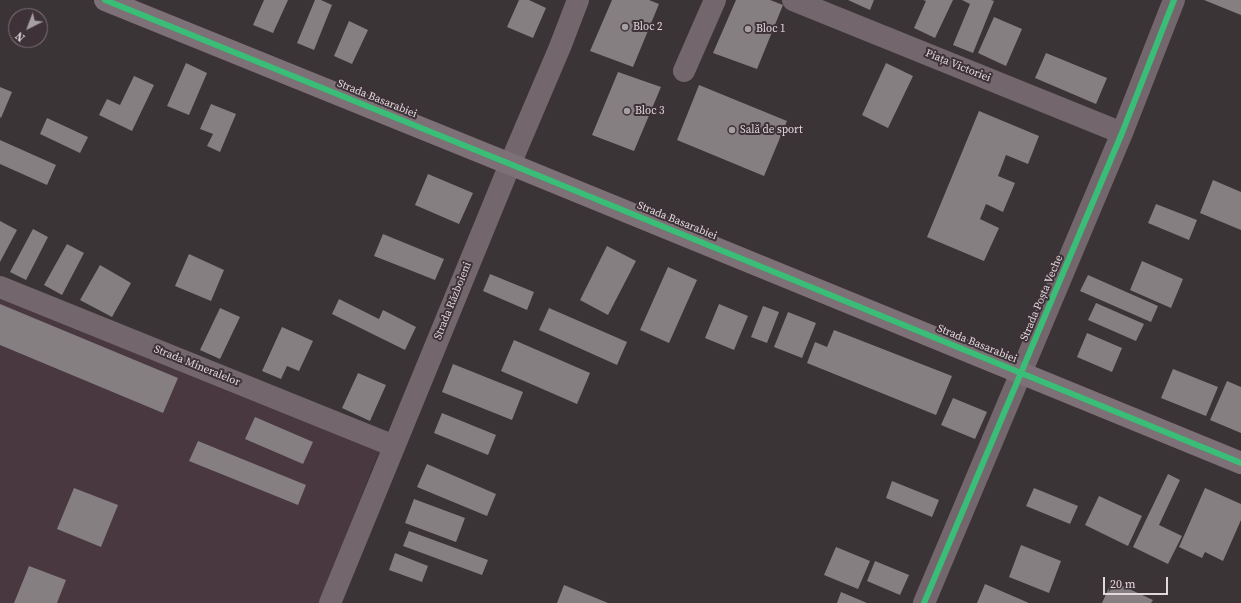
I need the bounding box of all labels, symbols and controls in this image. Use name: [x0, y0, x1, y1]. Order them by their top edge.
north arrow: [8, 8, 48, 48]
place label: Bloc 2: [633, 20, 663, 34]
marker: Bloc 2: [620, 22, 630, 32]
place label: Bloc 1: [756, 22, 786, 36]
marker: Bloc 1: [743, 24, 753, 34]
text: N: [12, 28, 28, 45]
street label: Piața Victoriei: [923, 47, 993, 85]
street label: Strada Basarabiei: [335, 77, 419, 121]
place label: Bloc 3: [635, 104, 665, 118]
marker: Bloc 3: [622, 106, 632, 116]
place label: Sală de sport: [740, 123, 803, 137]
marker: Sală de sport: [727, 125, 737, 135]
street label: Strada Basarabiei: [635, 199, 719, 243]
street label: Strada Poșta Veche: [1018, 253, 1066, 343]
street label: Strada Războieni: [431, 260, 475, 342]
street label: Strada Basarabiei: [935, 322, 1019, 366]
street label: Strada Mineralelor: [152, 343, 242, 389]
scale bar: [1105, 569, 1170, 595]
text: 20 m: [1110, 576, 1136, 592]

